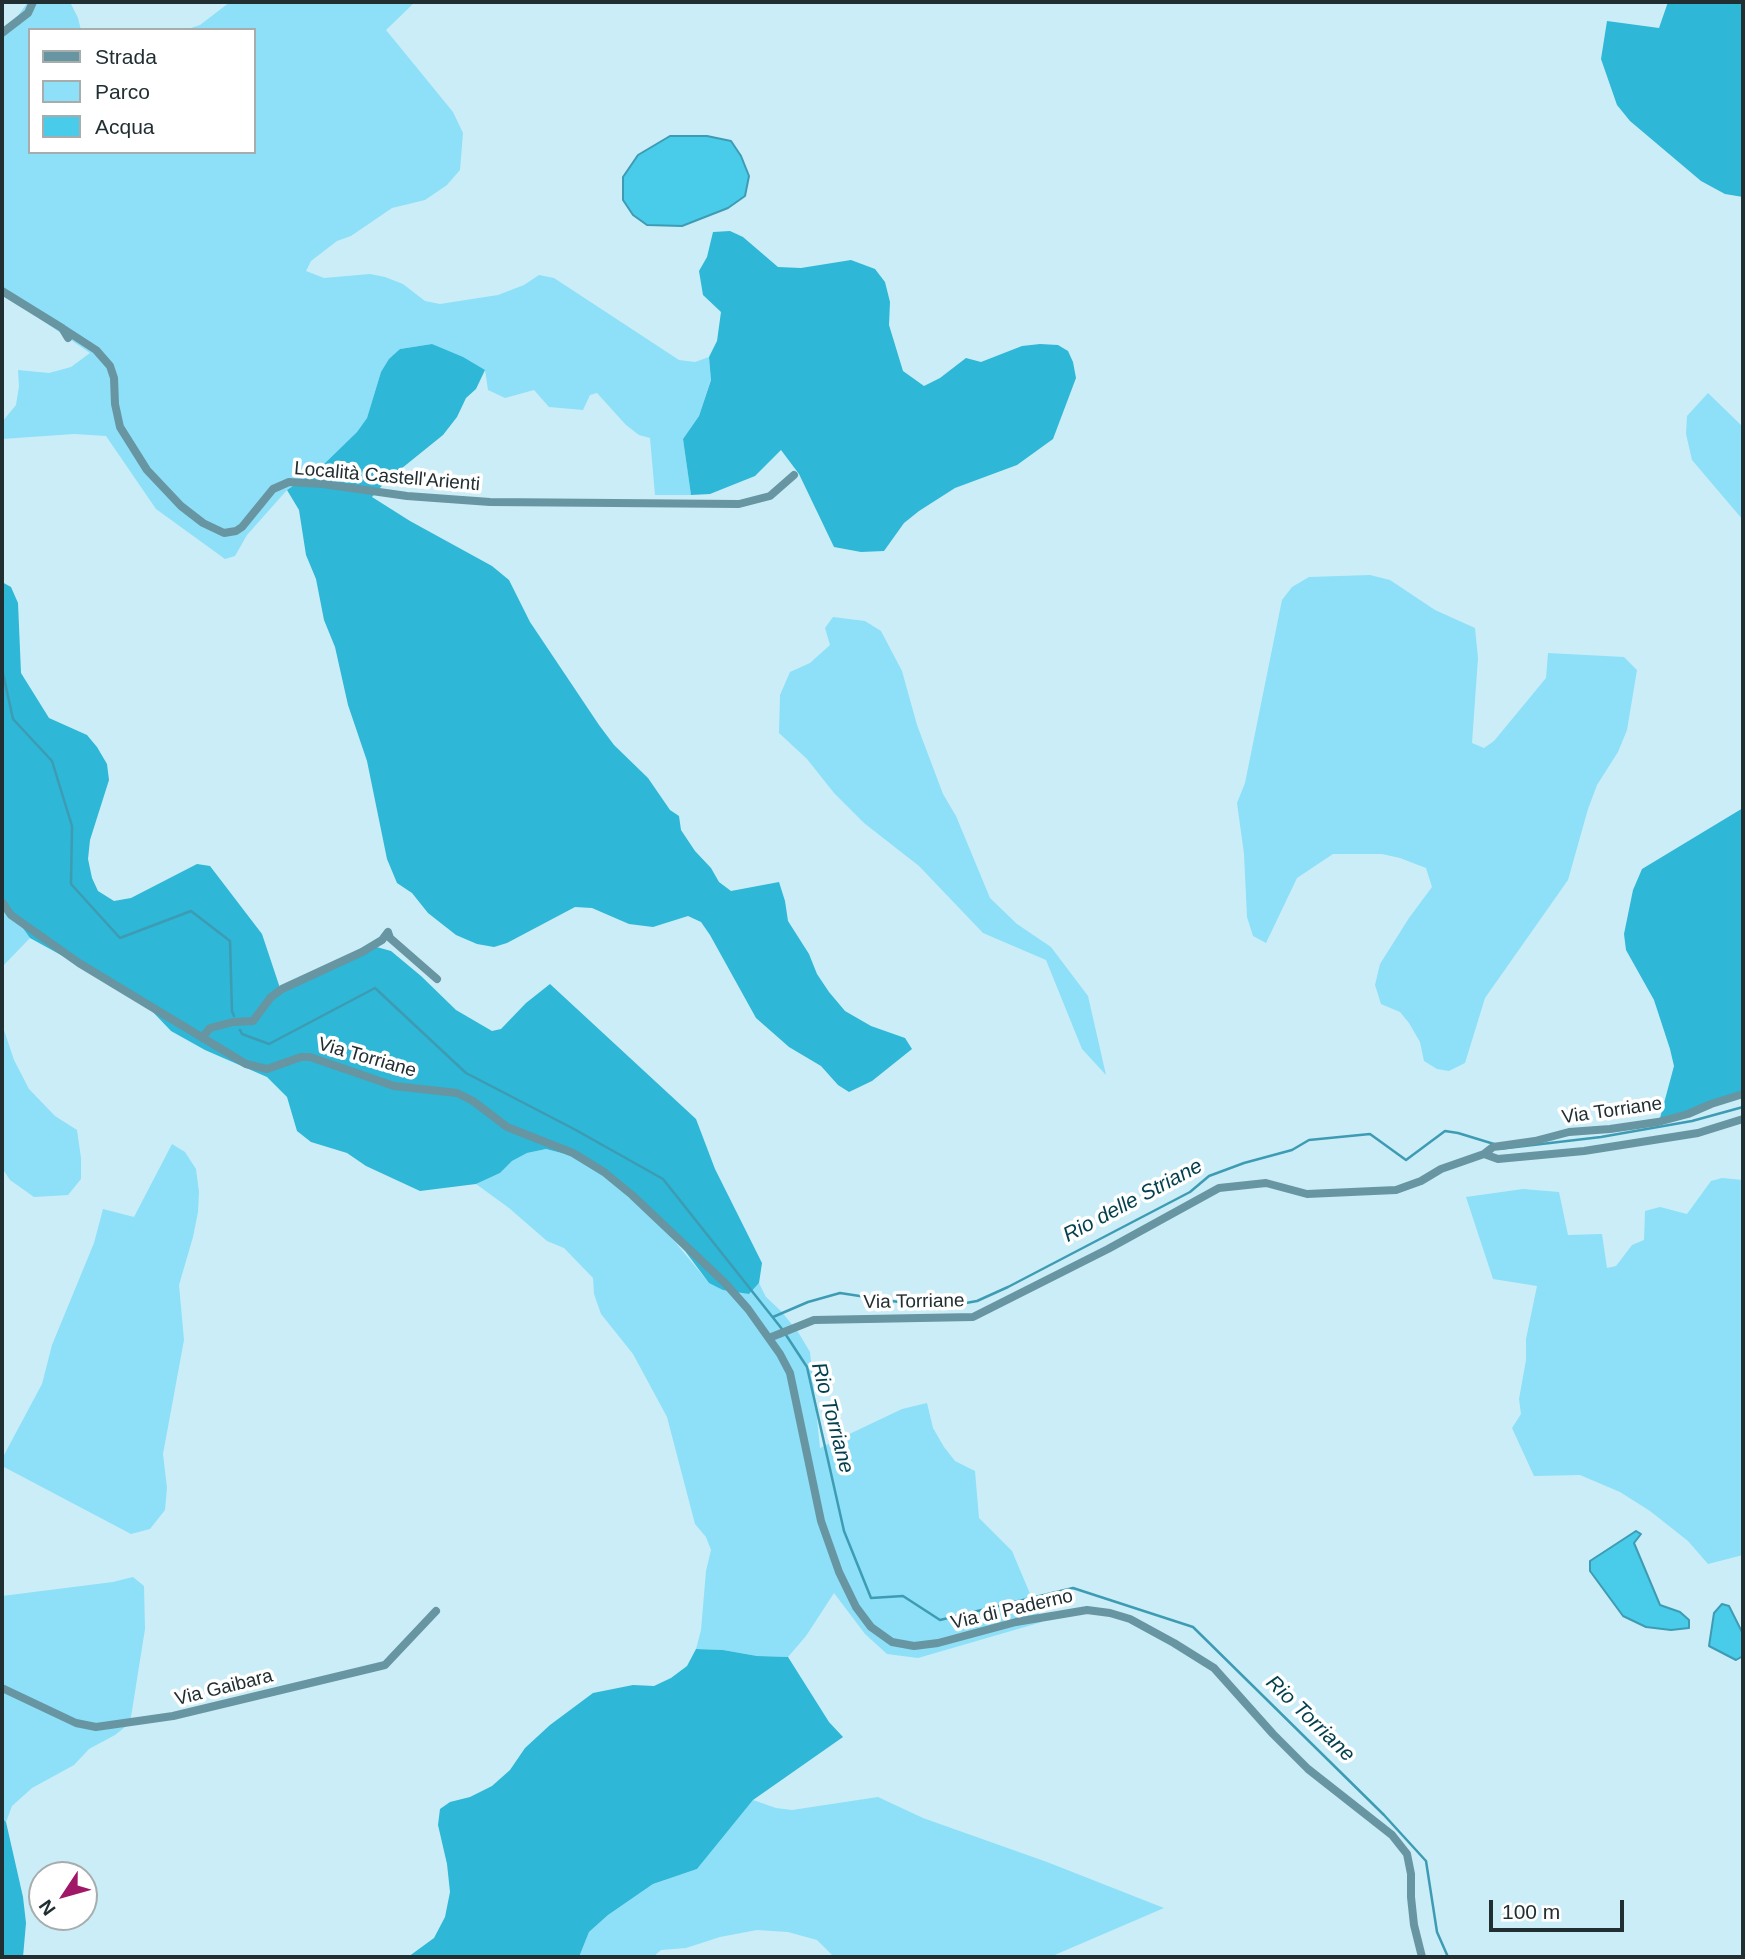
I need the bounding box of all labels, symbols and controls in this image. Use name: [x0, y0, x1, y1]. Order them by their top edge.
legend: [28, 28, 256, 154]
text: Strada: [95, 45, 157, 68]
text: Parco: [95, 80, 150, 103]
text: Acqua: [95, 115, 155, 138]
street label: Località Castell'Arienti: [293, 458, 481, 496]
street label: Via Torriane: [315, 1033, 419, 1083]
street label: Via Torriane: [1560, 1093, 1664, 1129]
water label: Rio delle Striane: [1059, 1154, 1207, 1248]
street label: Via Torriane: [863, 1290, 965, 1314]
water label: Rio Torriane: [805, 1360, 859, 1476]
street label: Via di Paderno: [949, 1585, 1075, 1635]
street label: Via Gaibara: [173, 1665, 275, 1711]
water label: Rio Torriane: [1260, 1670, 1360, 1768]
north arrow: [28, 1861, 98, 1931]
scale bar: [1493, 1885, 1628, 1929]
text: N: [35, 1896, 60, 1919]
text: 100 m: [1502, 1900, 1560, 1923]

